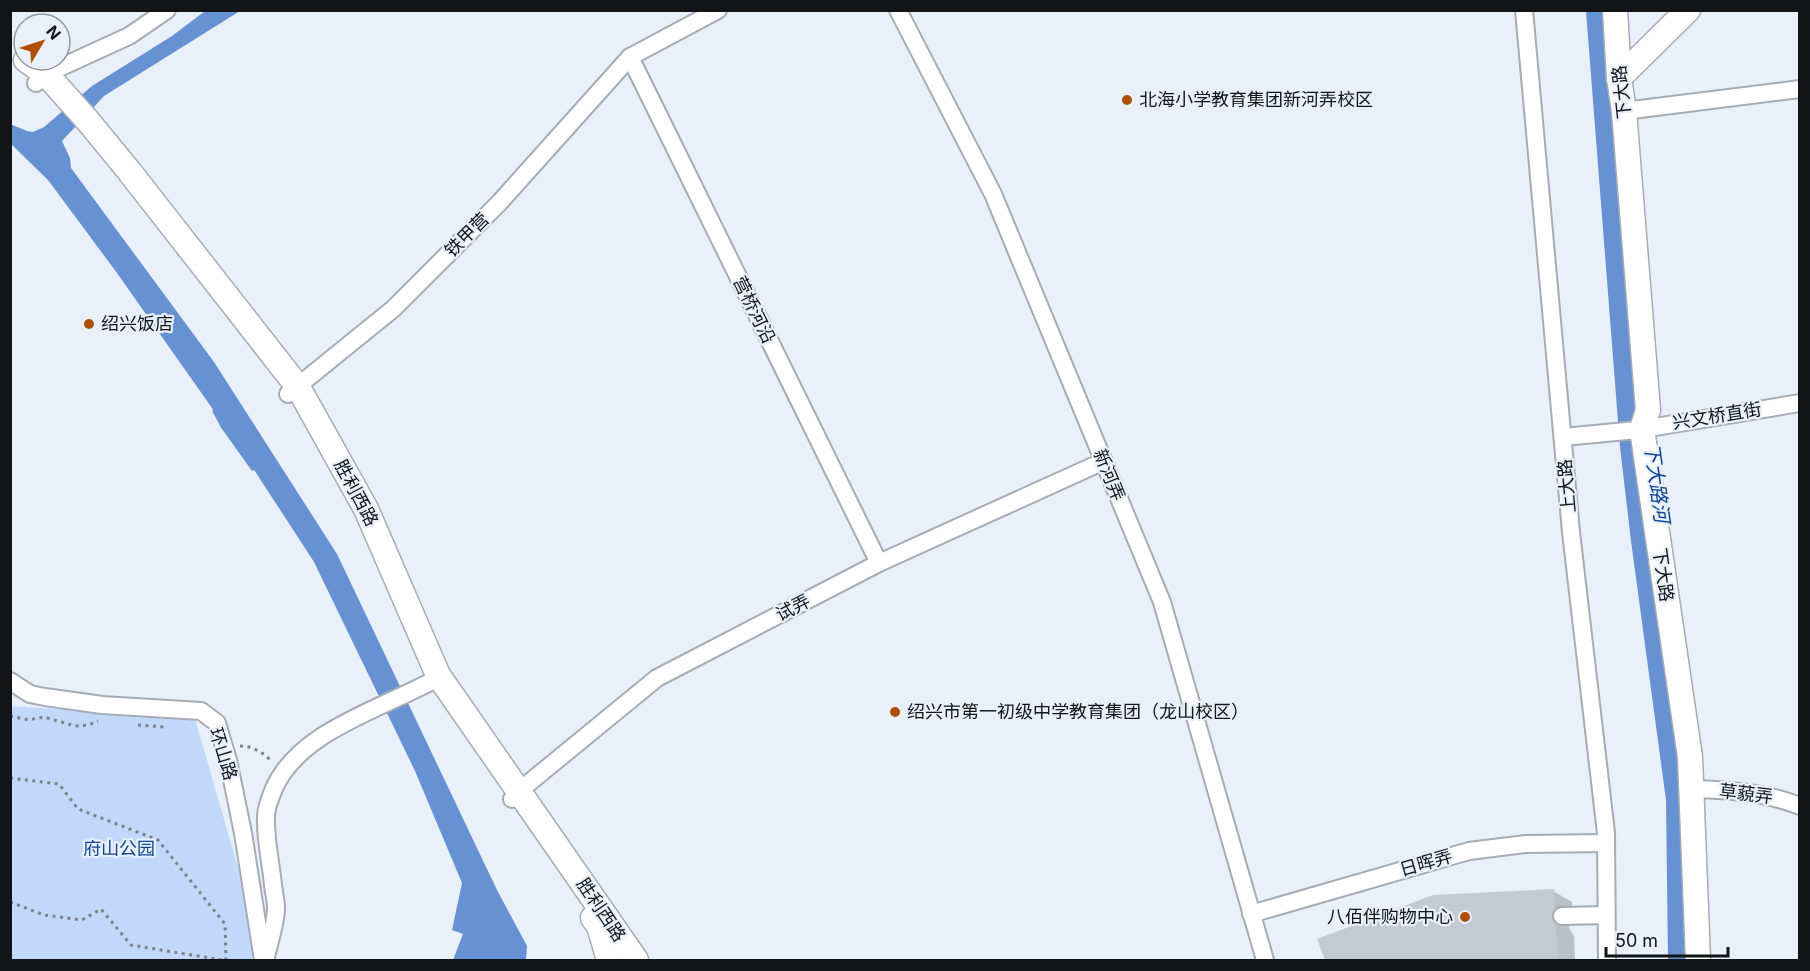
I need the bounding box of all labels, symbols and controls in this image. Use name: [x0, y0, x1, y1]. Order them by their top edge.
north arrow: [12, 12, 72, 72]
text: N: [42, 22, 65, 44]
street label: 下大路: [1608, 64, 1635, 120]
place label: 北海小学教育集团新河弄校区: [1139, 89, 1373, 110]
marker: 北海小学教育集团新河弄校区: [1120, 93, 1134, 107]
street label: 铁甲营: [440, 208, 493, 261]
street label: 营桥河沿: [729, 273, 780, 347]
place label: 绍兴饭店: [101, 313, 173, 334]
marker: 绍兴饭店: [82, 317, 96, 331]
street label: 兴文桥直街: [1671, 398, 1763, 433]
water label: 下大路河: [1640, 442, 1675, 528]
street label: 新河弄: [1090, 446, 1129, 504]
street label: 胜利西路: [330, 456, 383, 529]
street label: 上大路: [1554, 458, 1579, 514]
street label: 下大路: [1649, 547, 1678, 603]
street label: 试弄: [772, 590, 814, 625]
place label: 绍兴市第一初级中学教育集团（龙山校区）: [907, 701, 1249, 722]
marker: 绍兴市第一初级中学教育集团（龙山校区）: [888, 705, 902, 719]
street label: 环山路: [206, 725, 241, 783]
street label: 草藐弄: [1718, 780, 1774, 807]
park label: 府山公园: [83, 838, 155, 859]
street label: 日晖弄: [1397, 845, 1455, 880]
street label: 胜利西路: [573, 874, 630, 945]
place label: 八佰伴购物中心: [1327, 906, 1453, 927]
marker: 八佰伴购物中心: [1458, 910, 1472, 924]
scale bar: [1606, 920, 1728, 958]
text: 50 m: [1615, 930, 1658, 951]

